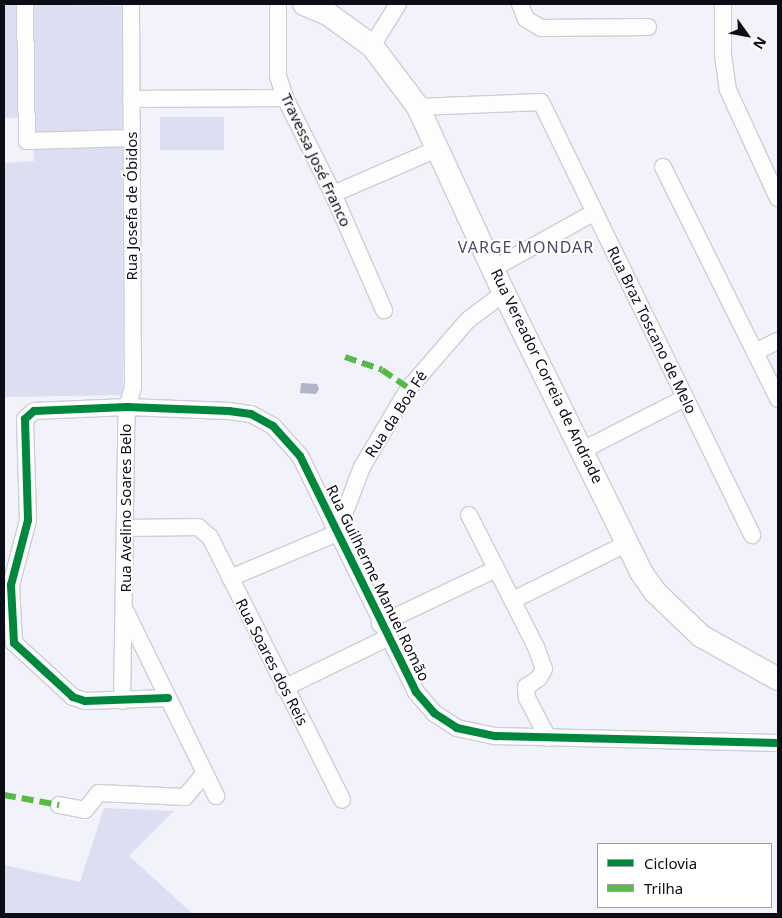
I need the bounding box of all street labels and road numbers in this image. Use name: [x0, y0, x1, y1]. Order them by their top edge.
street label: Travessa José Franco: [277, 90, 355, 230]
street label: Rua Josefa de Óbidos: [123, 131, 141, 281]
street label: Rua Braz Toscano de Melo: [604, 243, 700, 417]
street label: Rua Vereador Correia de Andrade: [487, 266, 607, 486]
street label: Rua da Boa Fé: [361, 367, 431, 461]
street label: Rua Avelino Soares Belo: [117, 424, 135, 592]
street label: Rua Guilherme Manuel Romão: [323, 482, 433, 684]
street label: Rua Soares dos Reis: [232, 595, 312, 729]

